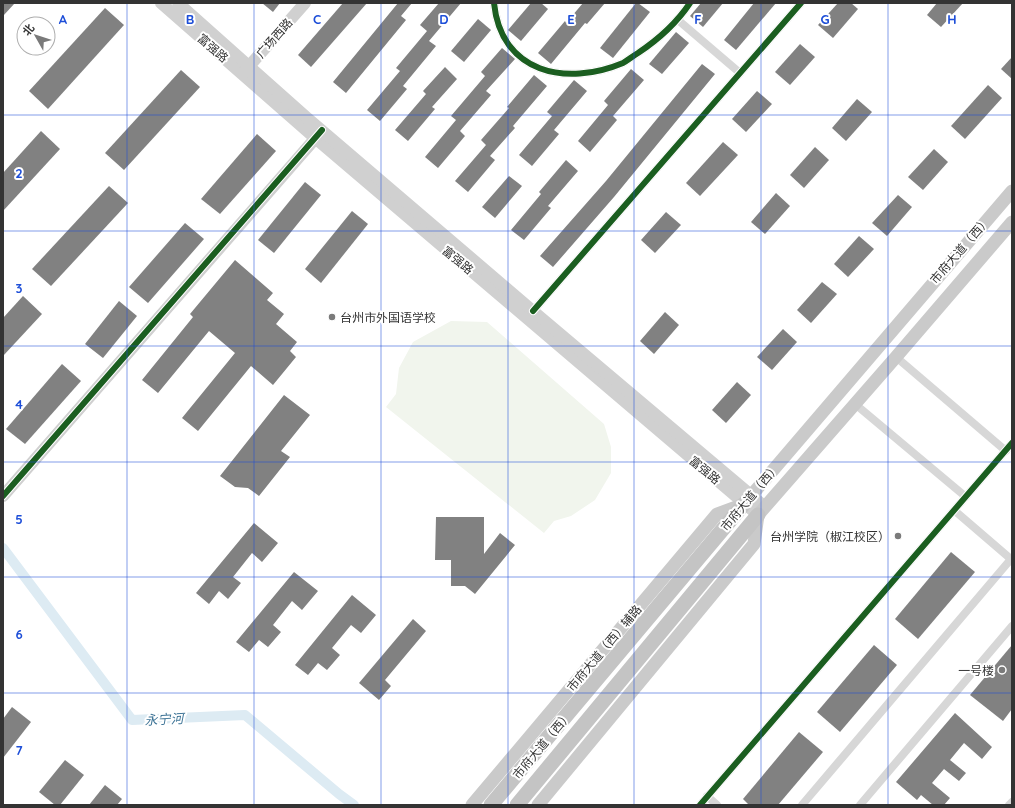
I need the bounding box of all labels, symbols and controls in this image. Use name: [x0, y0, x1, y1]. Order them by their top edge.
text: A: [59, 11, 68, 27]
text: B: [186, 11, 194, 27]
text: C: [313, 11, 321, 27]
text: D: [439, 11, 449, 27]
text: E: [567, 11, 575, 27]
text: F: [694, 11, 702, 27]
text: G: [820, 11, 830, 27]
text: H: [947, 11, 957, 27]
street label: 广场西路: [253, 15, 295, 61]
north arrow: [16, 16, 56, 56]
text: 北: [19, 21, 37, 38]
street label: 富强路: [194, 31, 232, 65]
text: 2: [15, 165, 23, 181]
street label: 市府大道（西）: [927, 213, 993, 287]
street label: 富强路: [439, 243, 477, 277]
text: 3: [16, 280, 23, 296]
place label: 台州市外国语学校: [340, 310, 436, 325]
marker: 台州市外国语学校: [327, 312, 337, 322]
text: 4: [15, 396, 23, 412]
street label: 富强路: [686, 453, 724, 487]
street label: 市府大道（西）: [717, 460, 783, 534]
text: 5: [15, 511, 23, 527]
place label: 台州学院（椒江校区）: [770, 529, 890, 544]
marker: 台州学院（椒江校区）: [893, 531, 903, 541]
street label: 市府大道（西）辅路: [564, 602, 644, 694]
text: 6: [15, 626, 23, 642]
place label: 一号楼: [958, 663, 994, 678]
marker: 一号楼: [997, 665, 1007, 675]
street label: 市府大道（西）: [509, 708, 575, 782]
water label: 永宁河: [144, 710, 187, 728]
text: 7: [15, 742, 23, 758]

